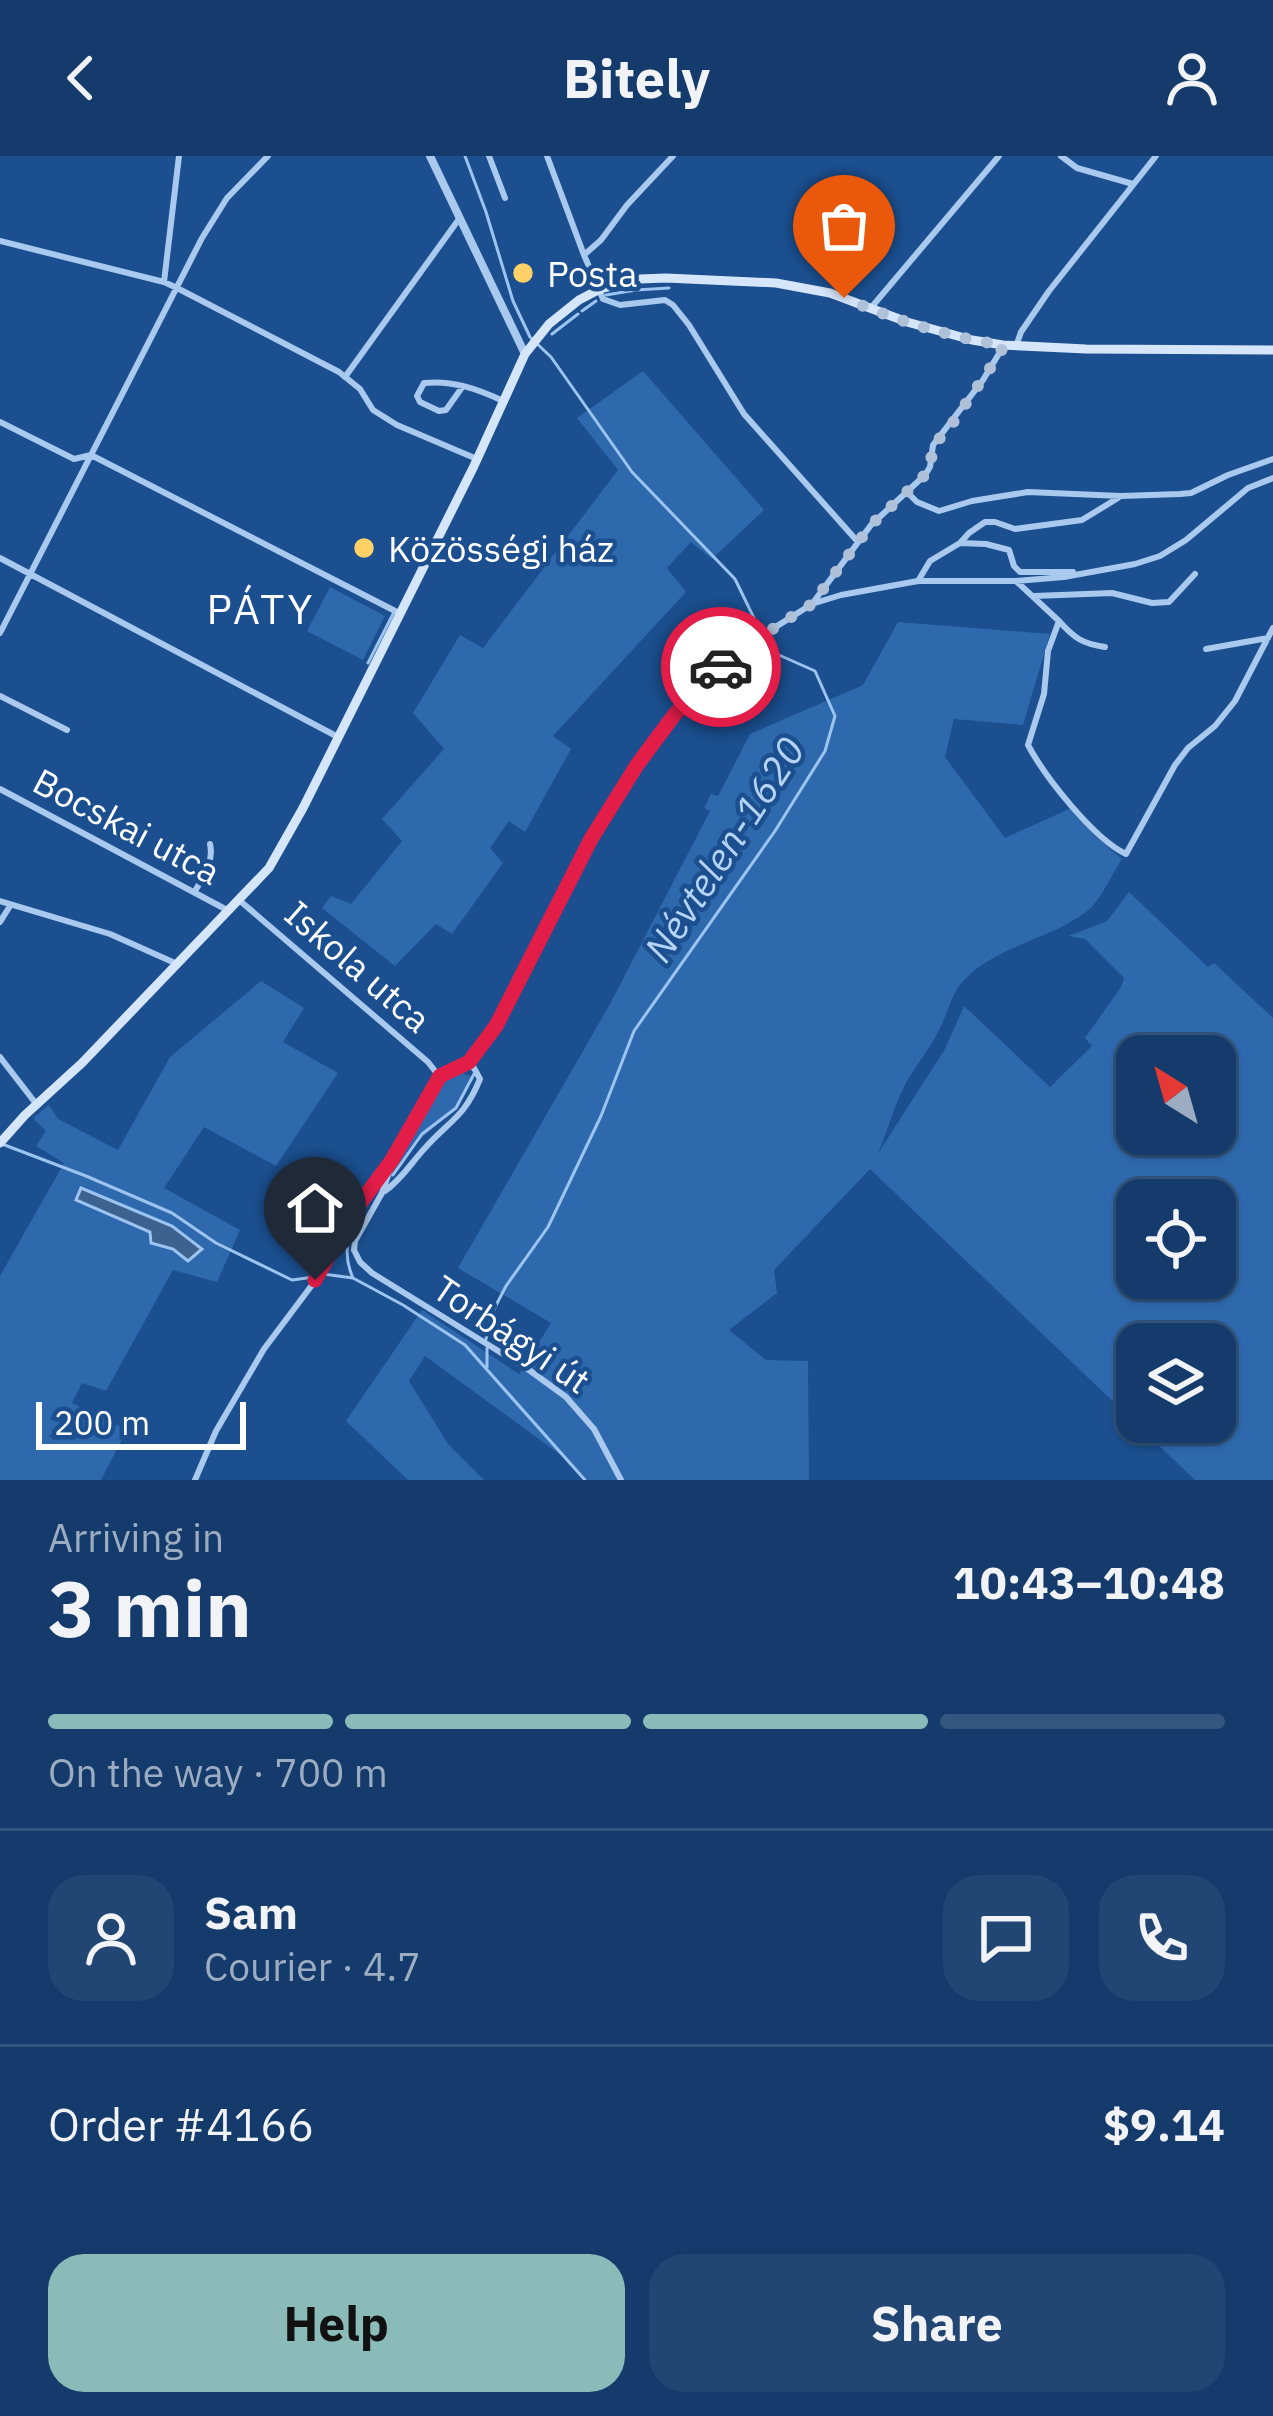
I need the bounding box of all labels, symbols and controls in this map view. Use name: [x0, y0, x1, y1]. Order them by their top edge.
text: Bitely: [563, 43, 710, 113]
icon: back: [48, 45, 114, 111]
icon: person: [1159, 45, 1225, 111]
pin: [793, 175, 895, 298]
icon: bag: [811, 193, 877, 259]
place label: Posta: [547, 250, 637, 297]
marker: Posta: [510, 260, 536, 286]
place label: Közösségi ház: [388, 525, 614, 572]
marker: Közösségi ház: [351, 535, 377, 561]
district label: PÁTY: [207, 581, 315, 636]
courier: [661, 607, 781, 727]
icon: car: [688, 634, 754, 700]
water label: Névtelen-1620: [632, 727, 816, 971]
street label: Bocskai utca: [25, 757, 229, 895]
street label: Iskola utca: [275, 890, 441, 1042]
north arrow: [1116, 1035, 1236, 1155]
map controls: [1116, 1035, 1236, 1443]
pin: [264, 1157, 366, 1280]
icon: home: [282, 1175, 348, 1241]
button: locate: [1116, 1179, 1236, 1299]
street label: Torbágyi út: [424, 1264, 600, 1404]
button: layers: [1116, 1323, 1236, 1443]
scale bar: [36, 1396, 246, 1449]
text: 200 m: [54, 1401, 150, 1444]
text: Arriving in: [48, 1512, 224, 1563]
text: 10:43–10:48: [953, 1553, 1225, 1611]
text: 3 min: [48, 1557, 252, 1658]
text: On the way · 700 m: [48, 1747, 388, 1798]
button: person: [48, 1875, 174, 2001]
button: chat: [943, 1875, 1069, 2001]
button: phone: [1099, 1875, 1225, 2001]
text: Sam: [204, 1883, 298, 1941]
text: Courier · 4.7: [204, 1941, 421, 1992]
text: Order #4166: [48, 2095, 314, 2153]
text: $9.14: [1103, 2095, 1225, 2153]
button: Help: [48, 2254, 625, 2392]
button: Share: [649, 2254, 1225, 2392]

